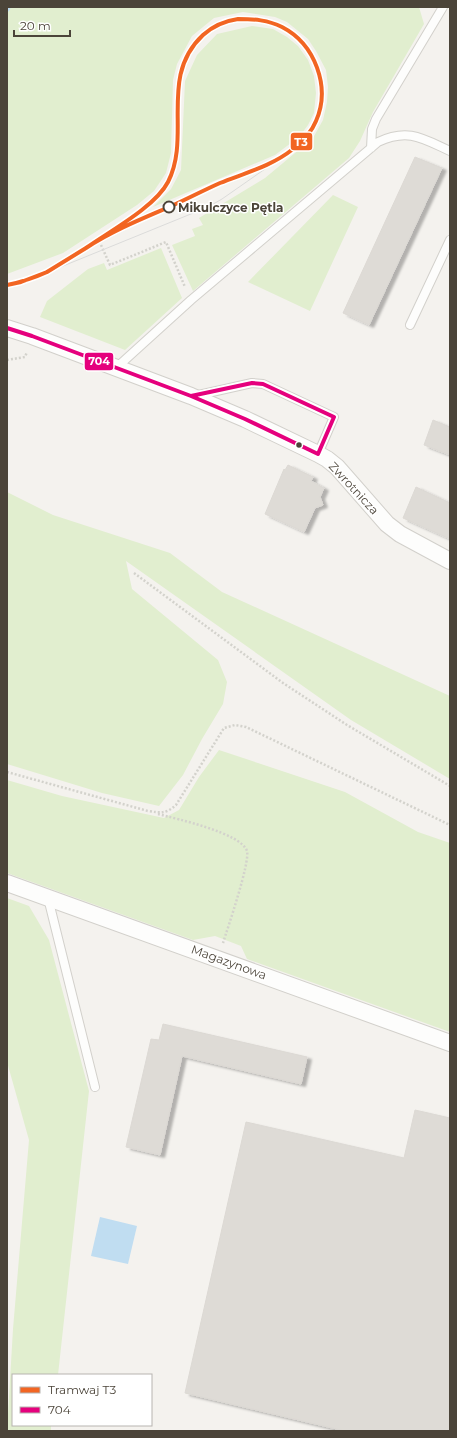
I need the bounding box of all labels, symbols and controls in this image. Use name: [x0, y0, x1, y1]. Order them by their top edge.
scale bar: [14, 12, 70, 38]
text: 20 m: [20, 18, 51, 33]
line badge: T3: [290, 132, 313, 151]
text: T3: [294, 135, 308, 149]
marker: Mikulczyce Pętla: [162, 200, 176, 214]
place label: Mikulczyce Pętla: [178, 200, 284, 216]
line badge: 704: [84, 352, 114, 371]
text: 704: [88, 354, 110, 368]
unlabelled marker: [294, 440, 304, 450]
street label: Zwrotnicza: [326, 459, 382, 517]
street label: Magazynowa: [189, 941, 269, 983]
legend: [12, 1374, 152, 1426]
text: Tramwaj T3: [48, 1382, 117, 1397]
text: 704: [48, 1402, 71, 1417]

